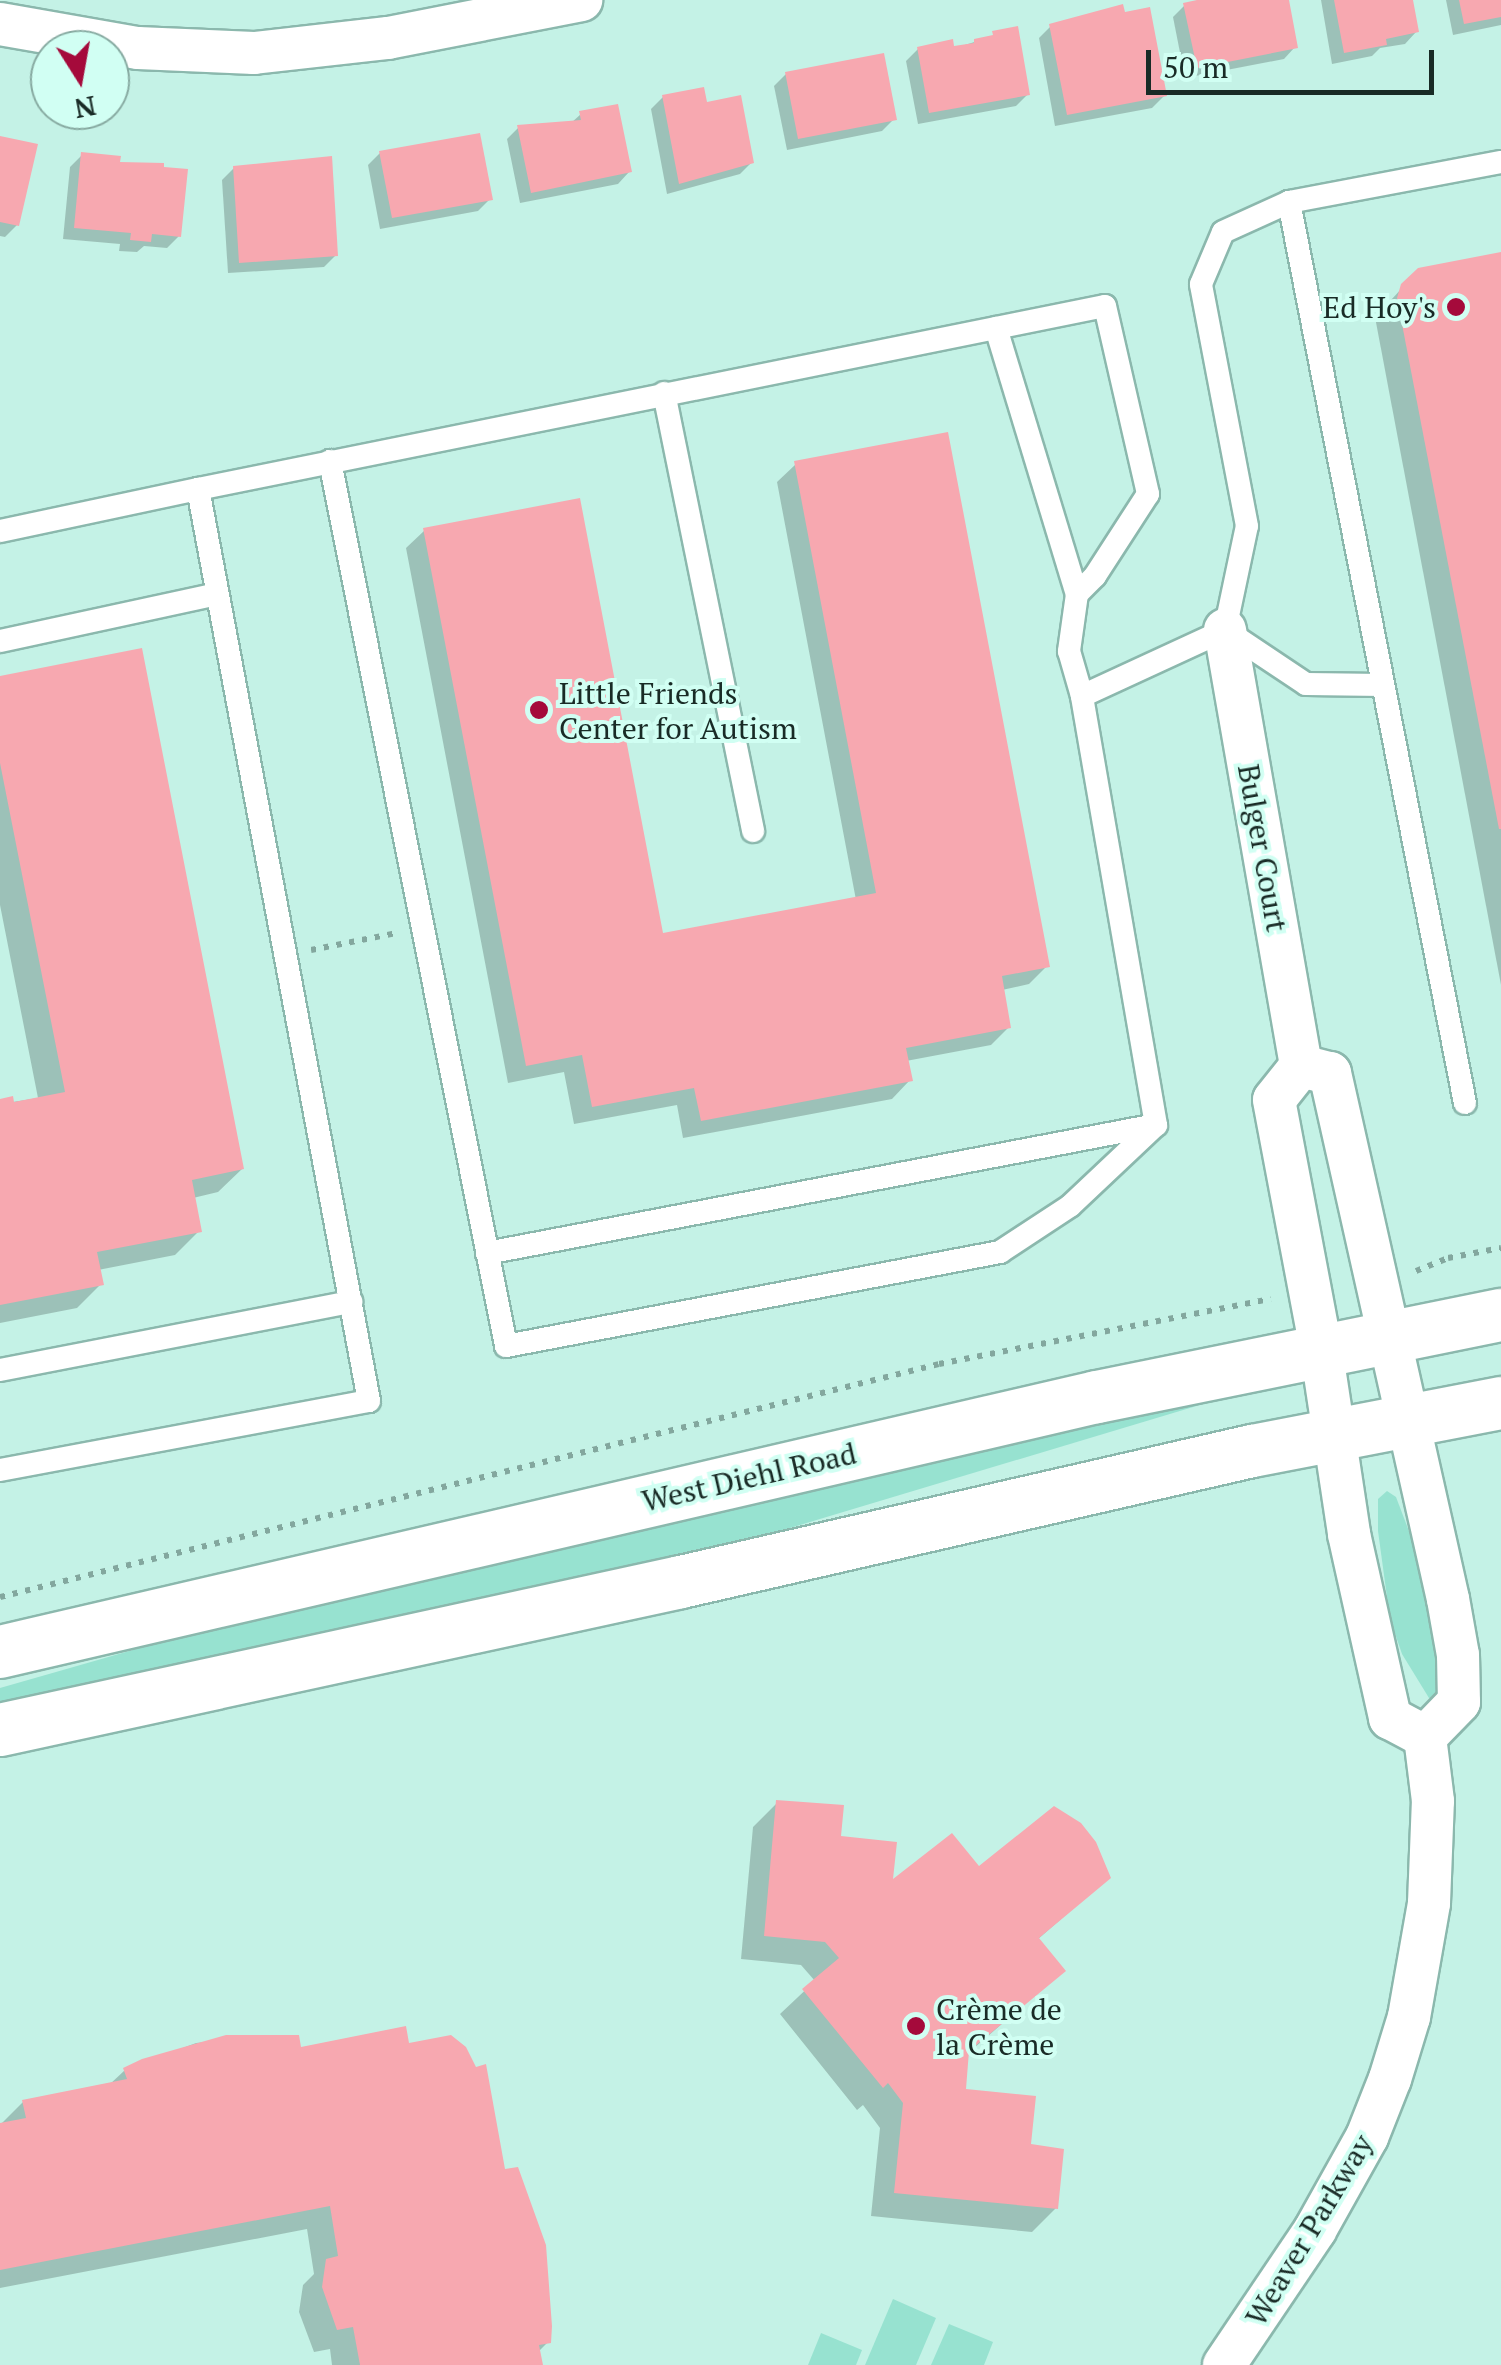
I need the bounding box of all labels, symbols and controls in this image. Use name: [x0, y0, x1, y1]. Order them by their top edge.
north arrow: [30, 30, 130, 130]
scale bar: [1151, 30, 1438, 92]
text: 50 m: [1163, 47, 1228, 87]
text: N: [71, 88, 99, 128]
place label: Ed Hoy's: [1323, 289, 1436, 325]
marker: Ed Hoy's: [1445, 296, 1467, 318]
place label: Little Friends Center for Autism: [559, 675, 797, 746]
marker: Little Friends Center for Autism: [528, 699, 550, 721]
street label: Bulger Court: [1231, 761, 1295, 935]
street label: West Diehl Road: [638, 1435, 860, 1519]
place label: Crème de la Crème: [936, 1991, 1062, 2062]
marker: Crème de la Crème: [905, 2015, 927, 2037]
street label: Weaver Parkway: [1238, 2128, 1380, 2332]

